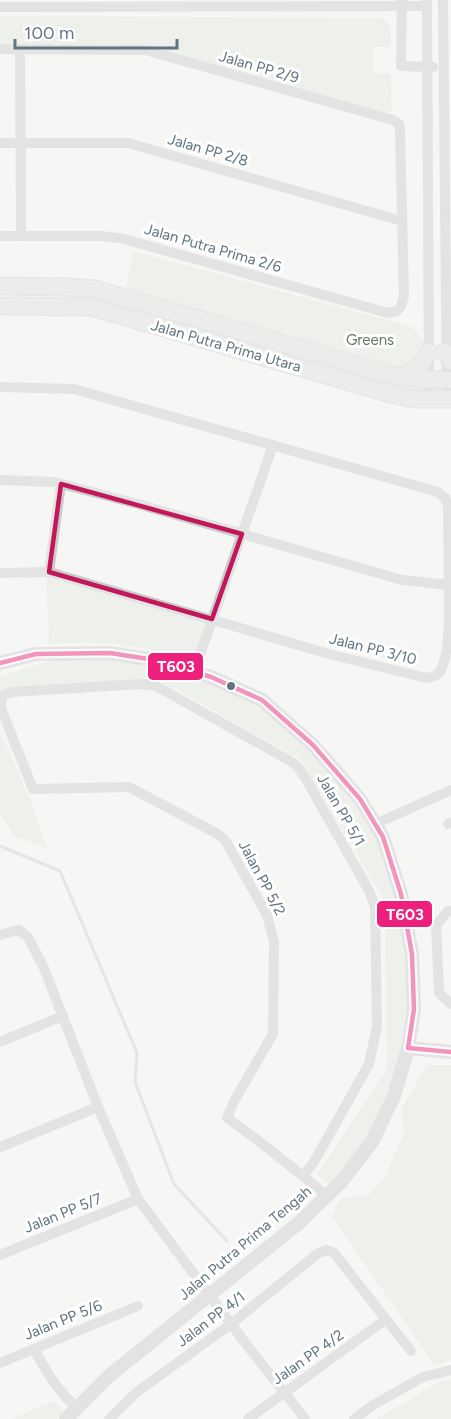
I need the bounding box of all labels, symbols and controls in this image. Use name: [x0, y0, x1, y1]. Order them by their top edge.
scale bar: [15, 12, 177, 50]
text: 100 m: [24, 22, 74, 44]
street label: Jalan PP 2/9: [217, 47, 301, 87]
street label: Jalan PP 2/8: [166, 130, 250, 170]
street label: Jalan Putra Prima 2/6: [143, 220, 284, 276]
street label: Jalan Putra Prima Utara: [149, 316, 303, 376]
park label: Greens: [346, 331, 394, 349]
street label: Jalan PP 3/10: [328, 629, 418, 669]
line badge: T603: [147, 652, 204, 681]
text: T603: [157, 657, 195, 676]
unlabelled marker: [225, 680, 237, 692]
street label: Jalan PP 5/1: [313, 771, 369, 849]
street label: Jalan PP 5/2: [235, 837, 289, 919]
line badge: T603: [376, 900, 433, 928]
text: T603: [386, 905, 424, 924]
street label: Jalan Putra Prima Tengah: [175, 1182, 315, 1304]
street label: Jalan PP 5/7: [22, 1189, 104, 1237]
street label: Jalan PP 4/1: [173, 1287, 249, 1351]
street label: Jalan PP 5/6: [21, 1296, 105, 1344]
street label: Jalan PP 4/2: [269, 1326, 347, 1388]

